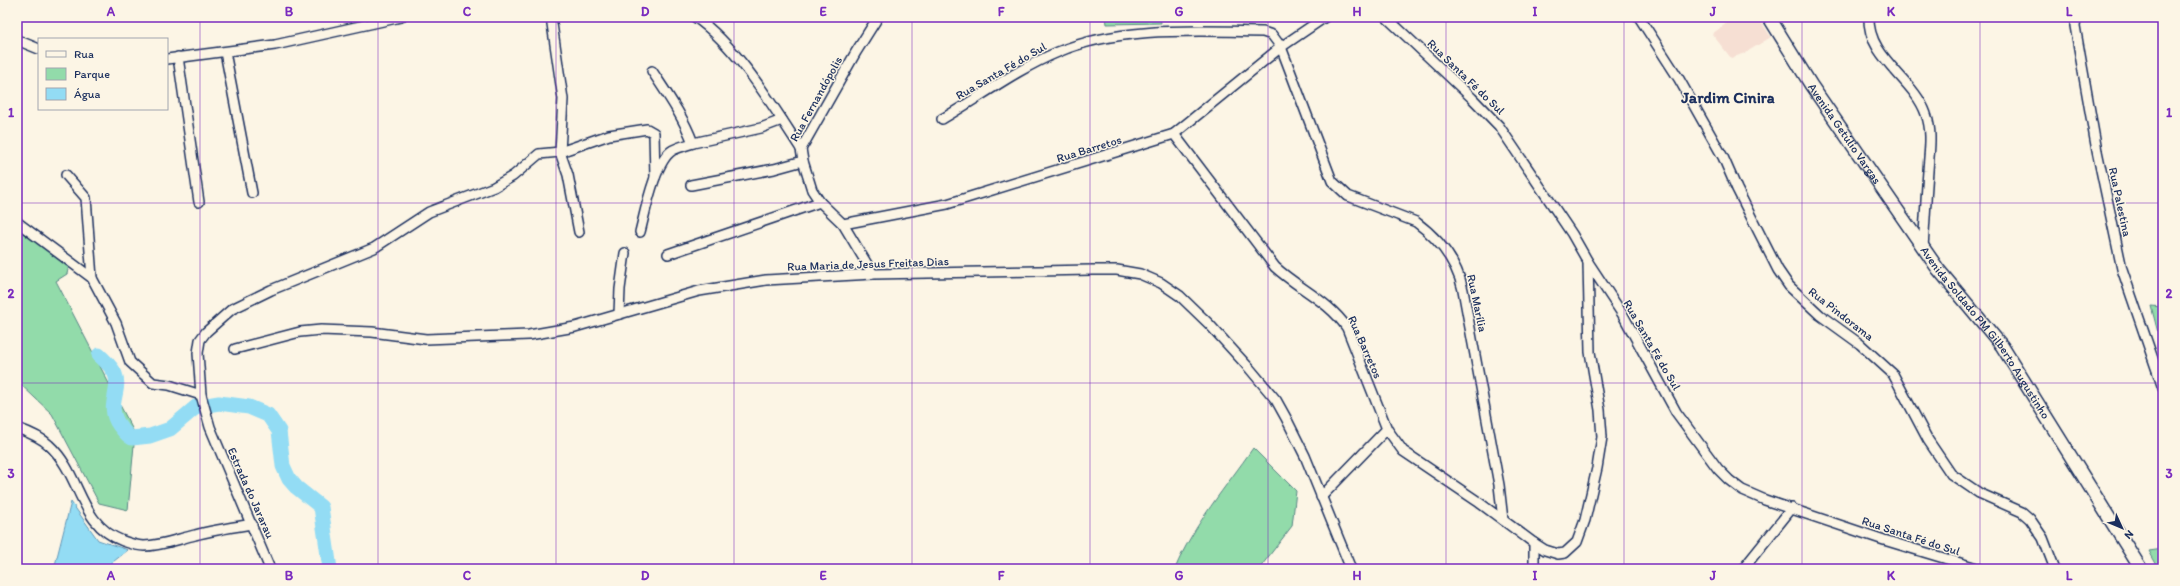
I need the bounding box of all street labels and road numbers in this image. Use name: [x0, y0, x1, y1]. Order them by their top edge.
street label: Rua Santa Fé do Sul: [1424, 36, 1508, 118]
street label: Rua Santa Fé do Sul: [953, 39, 1049, 103]
street label: Rua Fernandópolis: [787, 54, 845, 144]
street label: Avenida Getúlio Vargas: [1805, 81, 1884, 187]
street label: Rua Barretos: [1055, 132, 1123, 166]
street label: Rua Palestina: [2106, 166, 2134, 239]
street label: Avenida Soldado PM Gilberto Augustinho: [1918, 244, 2053, 422]
street label: Rua Maria de Jesus Freitas Dias: [787, 254, 949, 274]
street label: Rua Marília: [1464, 273, 1490, 333]
street label: Rua Pindorama: [1806, 284, 1877, 344]
street label: Rua Santa Fé do Sul: [1620, 297, 1684, 393]
street label: Rua Barretos: [1345, 313, 1385, 381]
street label: Estrada do Jararau: [225, 445, 277, 541]
street label: Rua Santa Fé do Sul: [1860, 514, 1962, 559]

